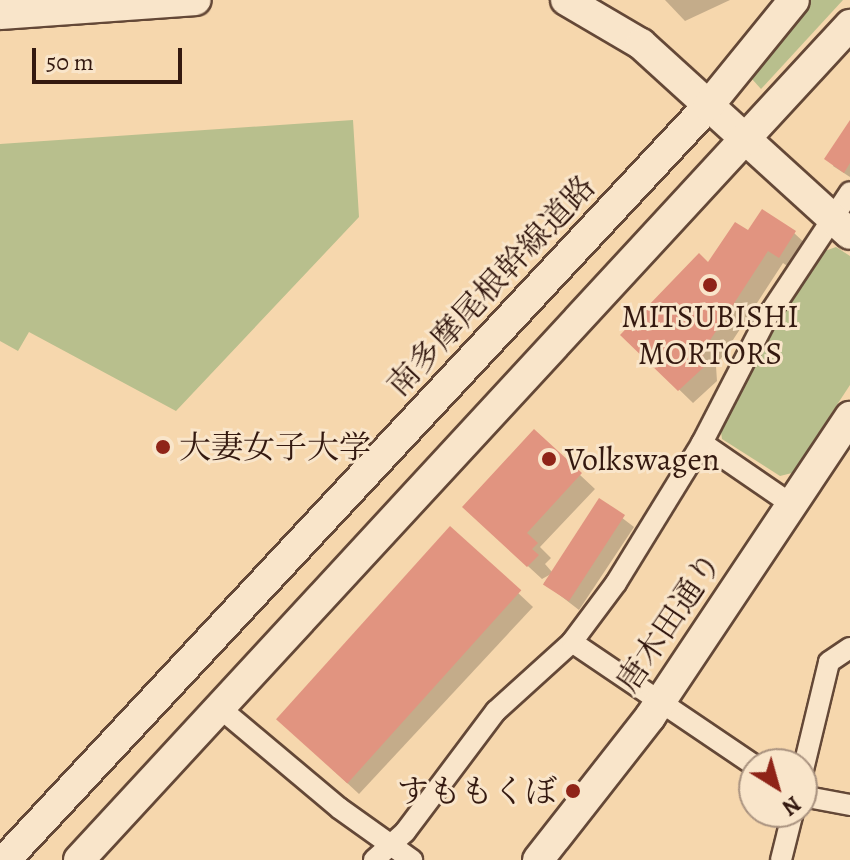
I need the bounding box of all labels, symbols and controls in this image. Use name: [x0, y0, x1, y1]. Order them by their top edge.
scale bar: [36, 32, 186, 82]
text: 50 m: [46, 46, 94, 78]
street label: 南多摩尾根幹線道路: [379, 168, 603, 404]
marker: MITSUBISHI MORTORS: [701, 276, 719, 294]
place label: MITSUBISHI MORTORS: [621, 298, 799, 373]
place label: 大妻女子大学: [179, 428, 371, 466]
marker: 大妻女子大学: [154, 438, 172, 456]
place label: Volkswagen: [565, 440, 719, 478]
marker: Volkswagen: [540, 450, 558, 468]
street label: 唐木田通り: [608, 545, 730, 699]
north arrow: [738, 748, 818, 828]
place label: すももくぼ: [397, 772, 557, 810]
marker: すももくぼ: [564, 782, 582, 800]
text: N: [776, 789, 807, 822]

